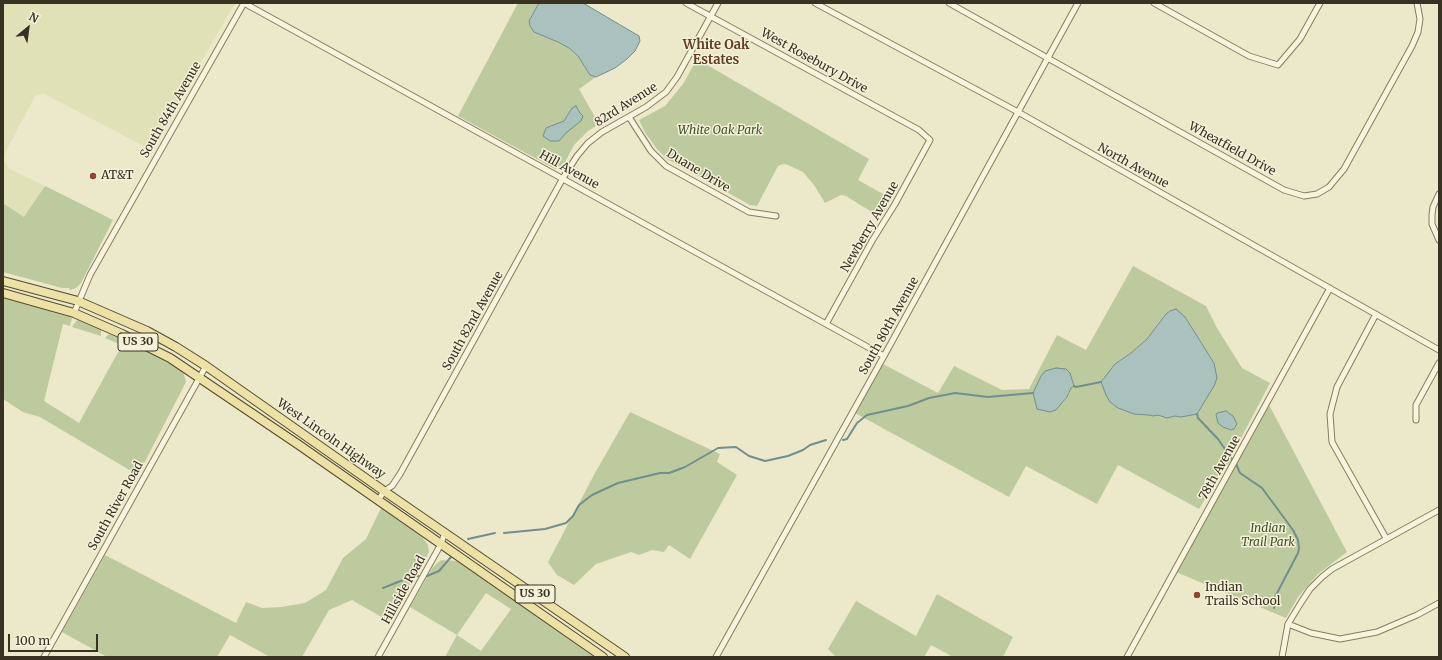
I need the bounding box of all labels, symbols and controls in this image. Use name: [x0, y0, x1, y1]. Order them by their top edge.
north arrow: [8, 8, 48, 48]
text: N: [27, 9, 41, 26]
street label: West Rosebury Drive: [758, 26, 870, 96]
district label: White Oak Estates: [683, 37, 749, 68]
street label: South 84th Avenue: [138, 59, 204, 161]
street label: 82rd Avenue: [592, 80, 660, 130]
street label: Wheatfield Drive: [1186, 119, 1278, 179]
park label: White Oak Park: [678, 124, 762, 138]
street label: North Avenue: [1095, 141, 1171, 191]
street label: Duane Drive: [664, 146, 732, 196]
street label: Hill Avenue: [537, 148, 601, 192]
place label: AT&T: [101, 169, 134, 183]
marker: AT&T: [88, 171, 98, 181]
street label: Newberry Avenue: [838, 179, 902, 275]
street label: South 82nd Avenue: [440, 269, 506, 373]
street label: South 80th Avenue: [856, 275, 922, 377]
road number: US 30: [118, 333, 158, 351]
street label: West Lincoln Highway: [274, 396, 388, 482]
street label: 78th Avenue: [1196, 433, 1244, 503]
street label: South River Road: [86, 459, 146, 553]
park label: Indian Trail Park: [1241, 522, 1295, 550]
street label: Hillside Road: [379, 553, 429, 627]
place label: Indian Trails School: [1205, 581, 1280, 609]
road number: US 30: [515, 585, 555, 603]
marker: Indian Trails School: [1192, 590, 1202, 600]
scale bar: [10, 626, 100, 652]
text: 100 m: [15, 633, 50, 648]

